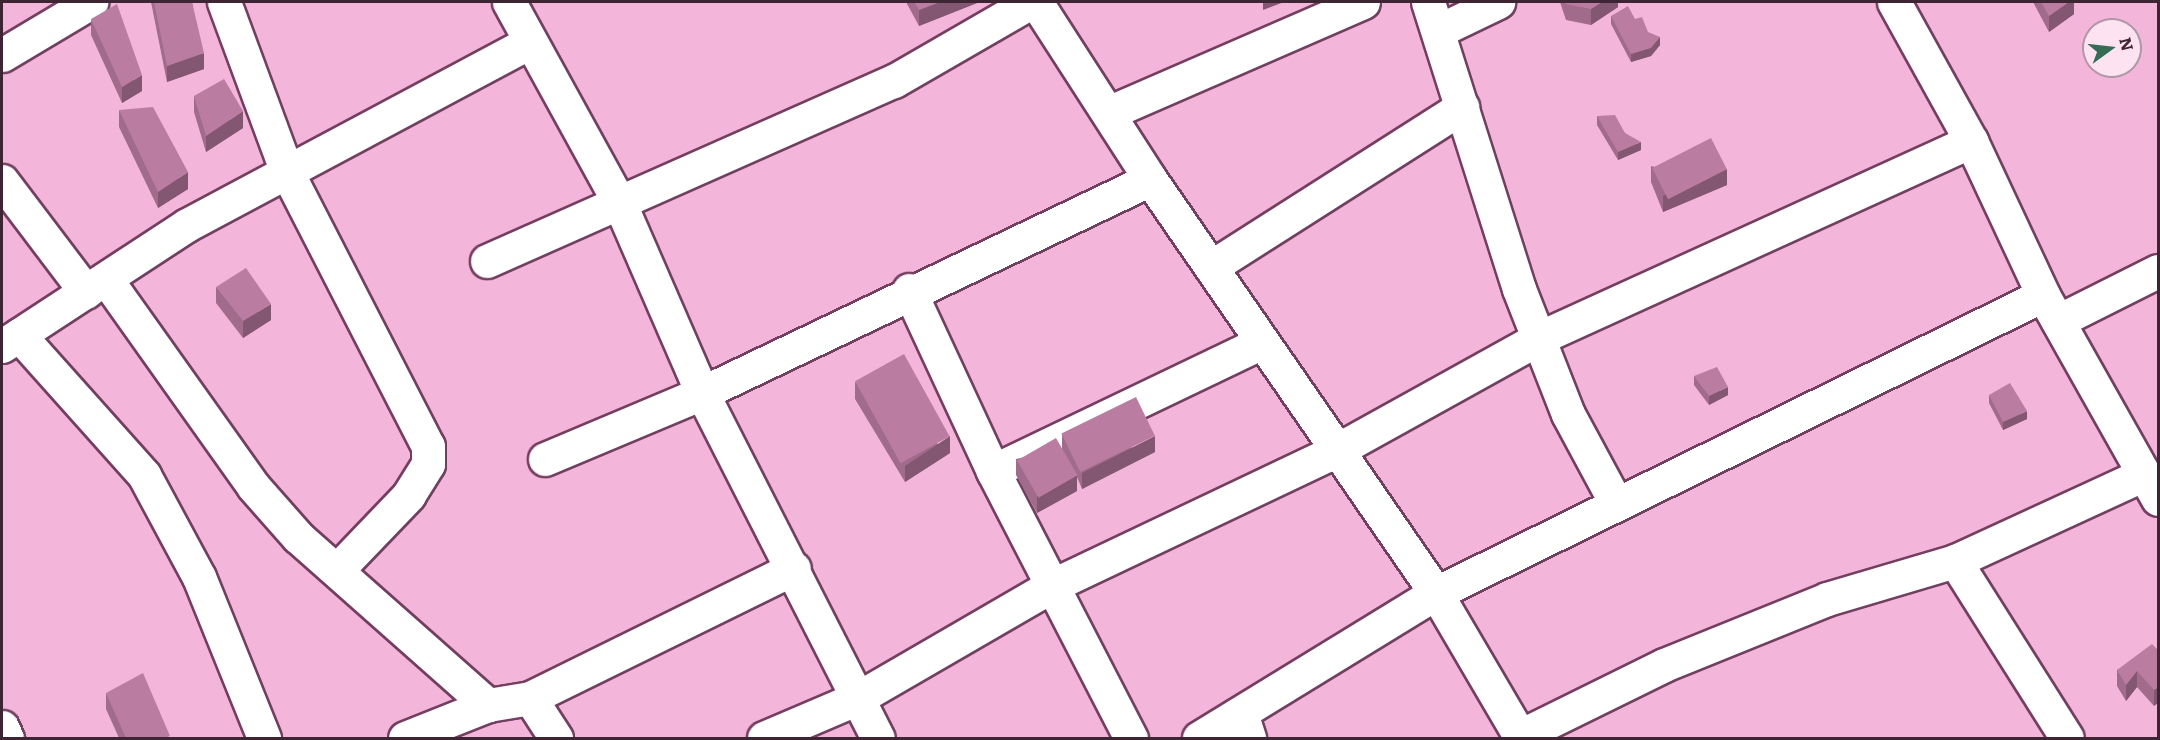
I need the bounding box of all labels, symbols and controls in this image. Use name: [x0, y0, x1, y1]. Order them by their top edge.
north arrow: [2082, 18, 2142, 78]
text: N: [2114, 34, 2141, 53]

